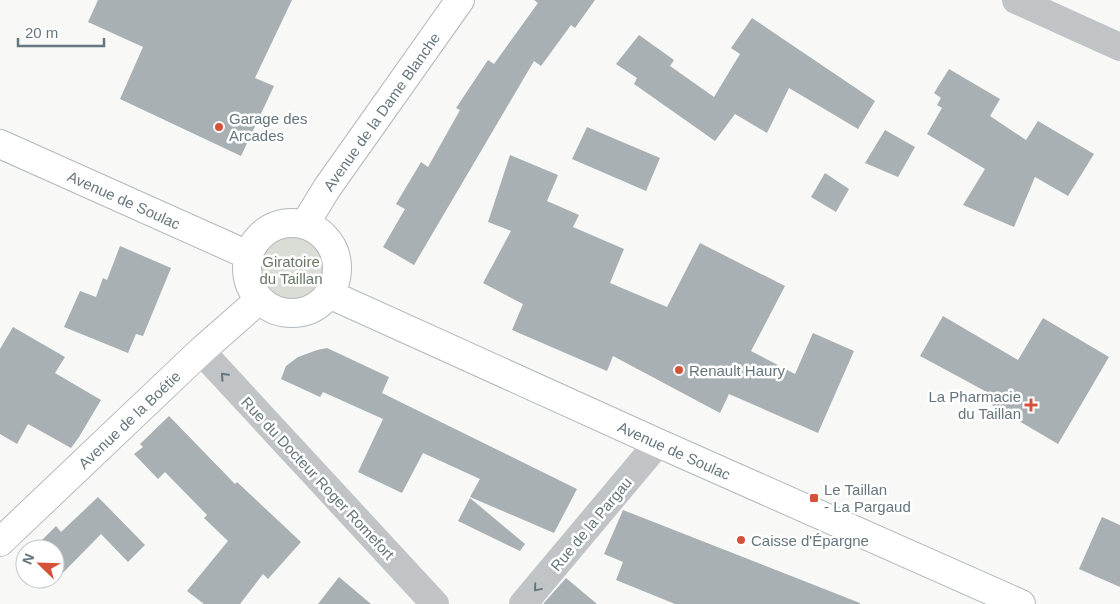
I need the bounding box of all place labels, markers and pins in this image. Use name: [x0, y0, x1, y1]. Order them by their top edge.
place label: Garage des Arcades: [229, 110, 307, 144]
marker: Garage des Arcades: [213, 121, 225, 133]
place label: Renault Haury: [689, 362, 785, 379]
marker: Renault Haury: [673, 364, 685, 376]
place label: La Pharmacie du Taillan: [928, 388, 1021, 422]
marker: La Pharmacie du Taillan: [1025, 399, 1037, 411]
place label: Le Taillan - La Pargaud: [824, 481, 911, 515]
marker: Le Taillan - La Pargaud: [808, 492, 820, 504]
place label: Caisse d'Épargne: [751, 532, 869, 549]
marker: Caisse d'Épargne: [735, 534, 747, 546]

